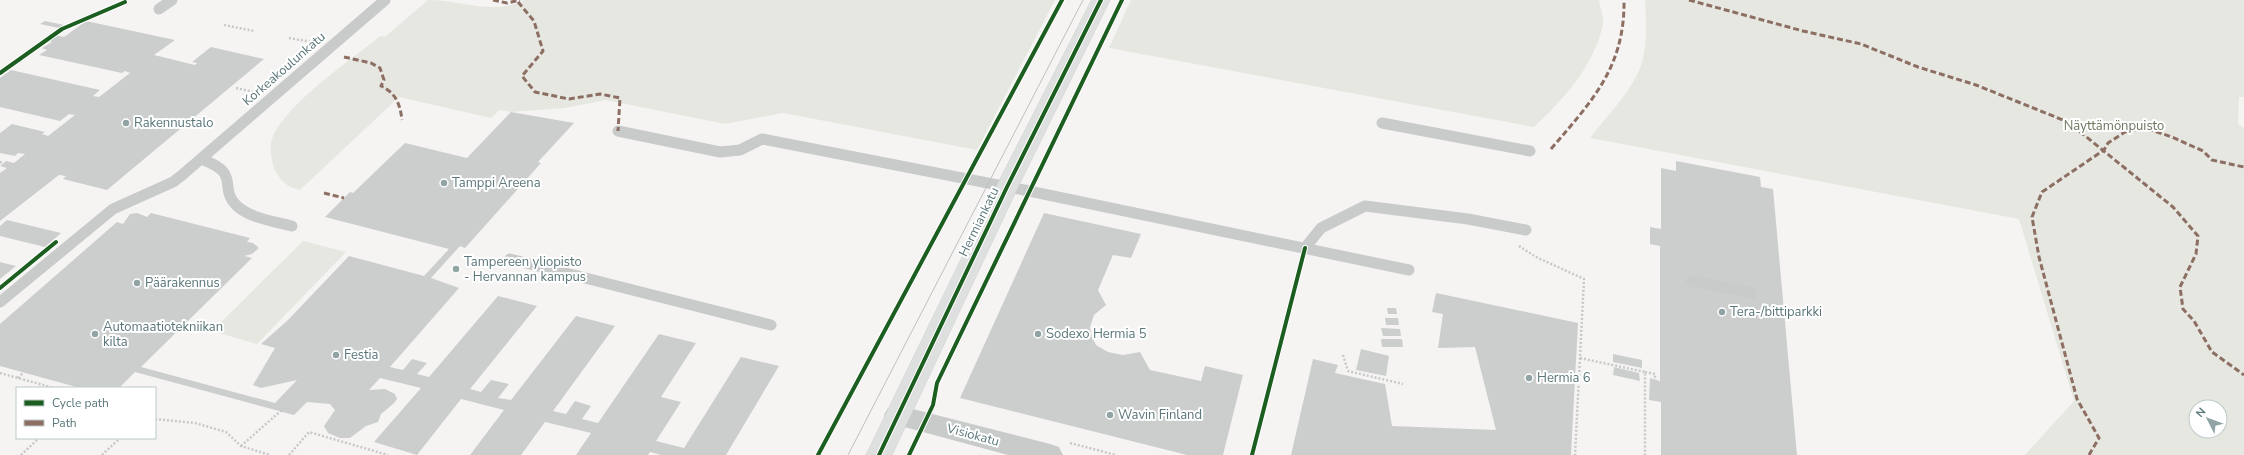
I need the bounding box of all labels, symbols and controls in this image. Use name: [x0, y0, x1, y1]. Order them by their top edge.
street label: Korkeakoulunkatu: [239, 28, 329, 110]
place label: Rakennustalo: [134, 114, 214, 132]
park label: Näyttämönpuisto: [2064, 117, 2164, 135]
marker: Rakennustalo: [121, 118, 131, 128]
place label: Tamppi Areena: [452, 174, 541, 192]
marker: Tamppi Areena: [439, 178, 449, 188]
street label: Hermiankatu: [954, 184, 1004, 260]
place label: Tampereen yliopisto - Hervannan kampus: [464, 253, 586, 286]
marker: Tampereen yliopisto - Hervannan kampus: [451, 264, 461, 274]
place label: Päärakennus: [145, 274, 220, 292]
marker: Päärakennus: [132, 278, 142, 288]
place label: Tera-/bittiparkki: [1730, 303, 1822, 321]
marker: Tera-/bittiparkki: [1717, 307, 1727, 317]
place label: Automaatiotekniikan kilta: [103, 318, 223, 351]
place label: Sodexo Hermia 5: [1046, 325, 1147, 343]
marker: Automaatiotekniikan kilta: [90, 329, 100, 339]
marker: Sodexo Hermia 5: [1033, 329, 1043, 339]
place label: Festia: [344, 346, 378, 364]
marker: Festia: [331, 350, 341, 360]
place label: Hermia 6: [1537, 369, 1591, 387]
marker: Hermia 6: [1524, 373, 1534, 383]
legend: [16, 387, 156, 439]
text: Cycle path: [52, 395, 109, 411]
north arrow: [2188, 399, 2228, 439]
text: N: [2193, 405, 2209, 421]
place label: Wavin Finland: [1118, 406, 1202, 424]
marker: Wavin Finland: [1105, 410, 1115, 420]
text: Path: [52, 415, 77, 431]
street label: Visiokatu: [944, 419, 1001, 451]

